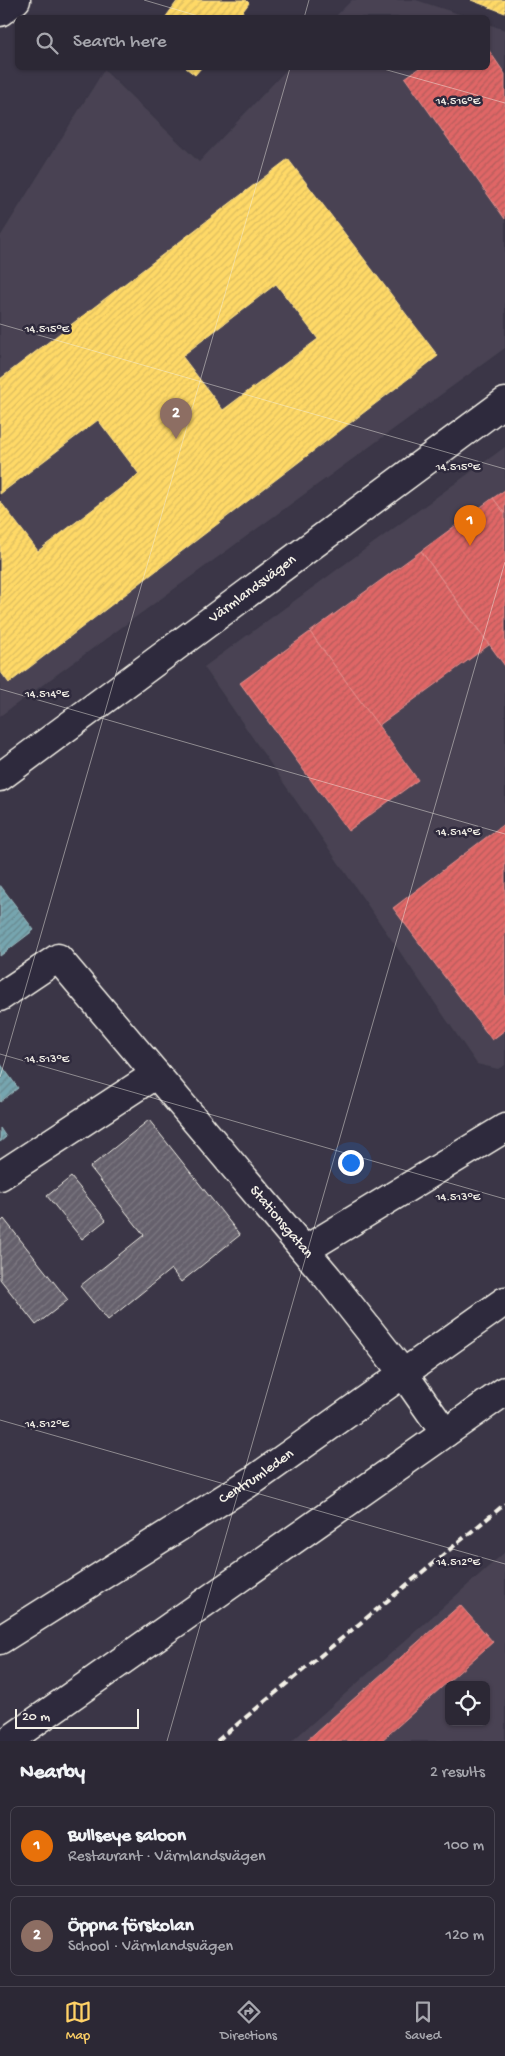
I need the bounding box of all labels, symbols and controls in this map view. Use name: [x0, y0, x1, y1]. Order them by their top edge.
search box: [15, 15, 490, 70]
icon: search: [33, 29, 61, 57]
text: Search here: [73, 31, 167, 54]
text: 14.516°E: [435, 95, 481, 109]
text: 14.515°E: [24, 323, 70, 337]
pin: 2: [160, 398, 192, 439]
text: 14.515°E: [435, 461, 481, 475]
pin: 1: [454, 505, 486, 546]
street label: Värmlandsvägen: [205, 551, 300, 628]
text: 14.514°E: [24, 688, 70, 702]
text: 14.514°E: [435, 826, 481, 840]
text: 14.513°E: [24, 1053, 70, 1067]
your location: [338, 1150, 364, 1176]
street label: Stationsgatan: [245, 1182, 317, 1262]
text: 14.513°E: [435, 1191, 481, 1205]
text: 14.512°E: [24, 1418, 70, 1432]
street label: Centrumleden: [215, 1445, 298, 1509]
text: 14.512°E: [435, 1556, 481, 1570]
map controls: [445, 1681, 490, 1726]
button: locate: [445, 1681, 490, 1726]
scale bar: [15, 1706, 139, 1729]
text: 20 m: [22, 1709, 50, 1726]
text: Nearby: [20, 1761, 85, 1786]
text: 2 results: [430, 1764, 485, 1783]
text: Bullseye saloon: [68, 1825, 186, 1848]
text: 1: [34, 1837, 40, 1856]
text: 100 m: [444, 1837, 484, 1856]
text: Restaurant · Värmlandsvägen: [68, 1848, 266, 1867]
text: Öppna förskolan: [68, 1915, 194, 1938]
text: 2: [33, 1927, 41, 1946]
text: 120 m: [445, 1927, 484, 1946]
text: School · Värmlandsvägen: [68, 1938, 233, 1957]
tab: Map: [64, 1998, 92, 2045]
tab: Directions: [220, 1998, 277, 2045]
tab: Saved: [405, 1998, 441, 2045]

